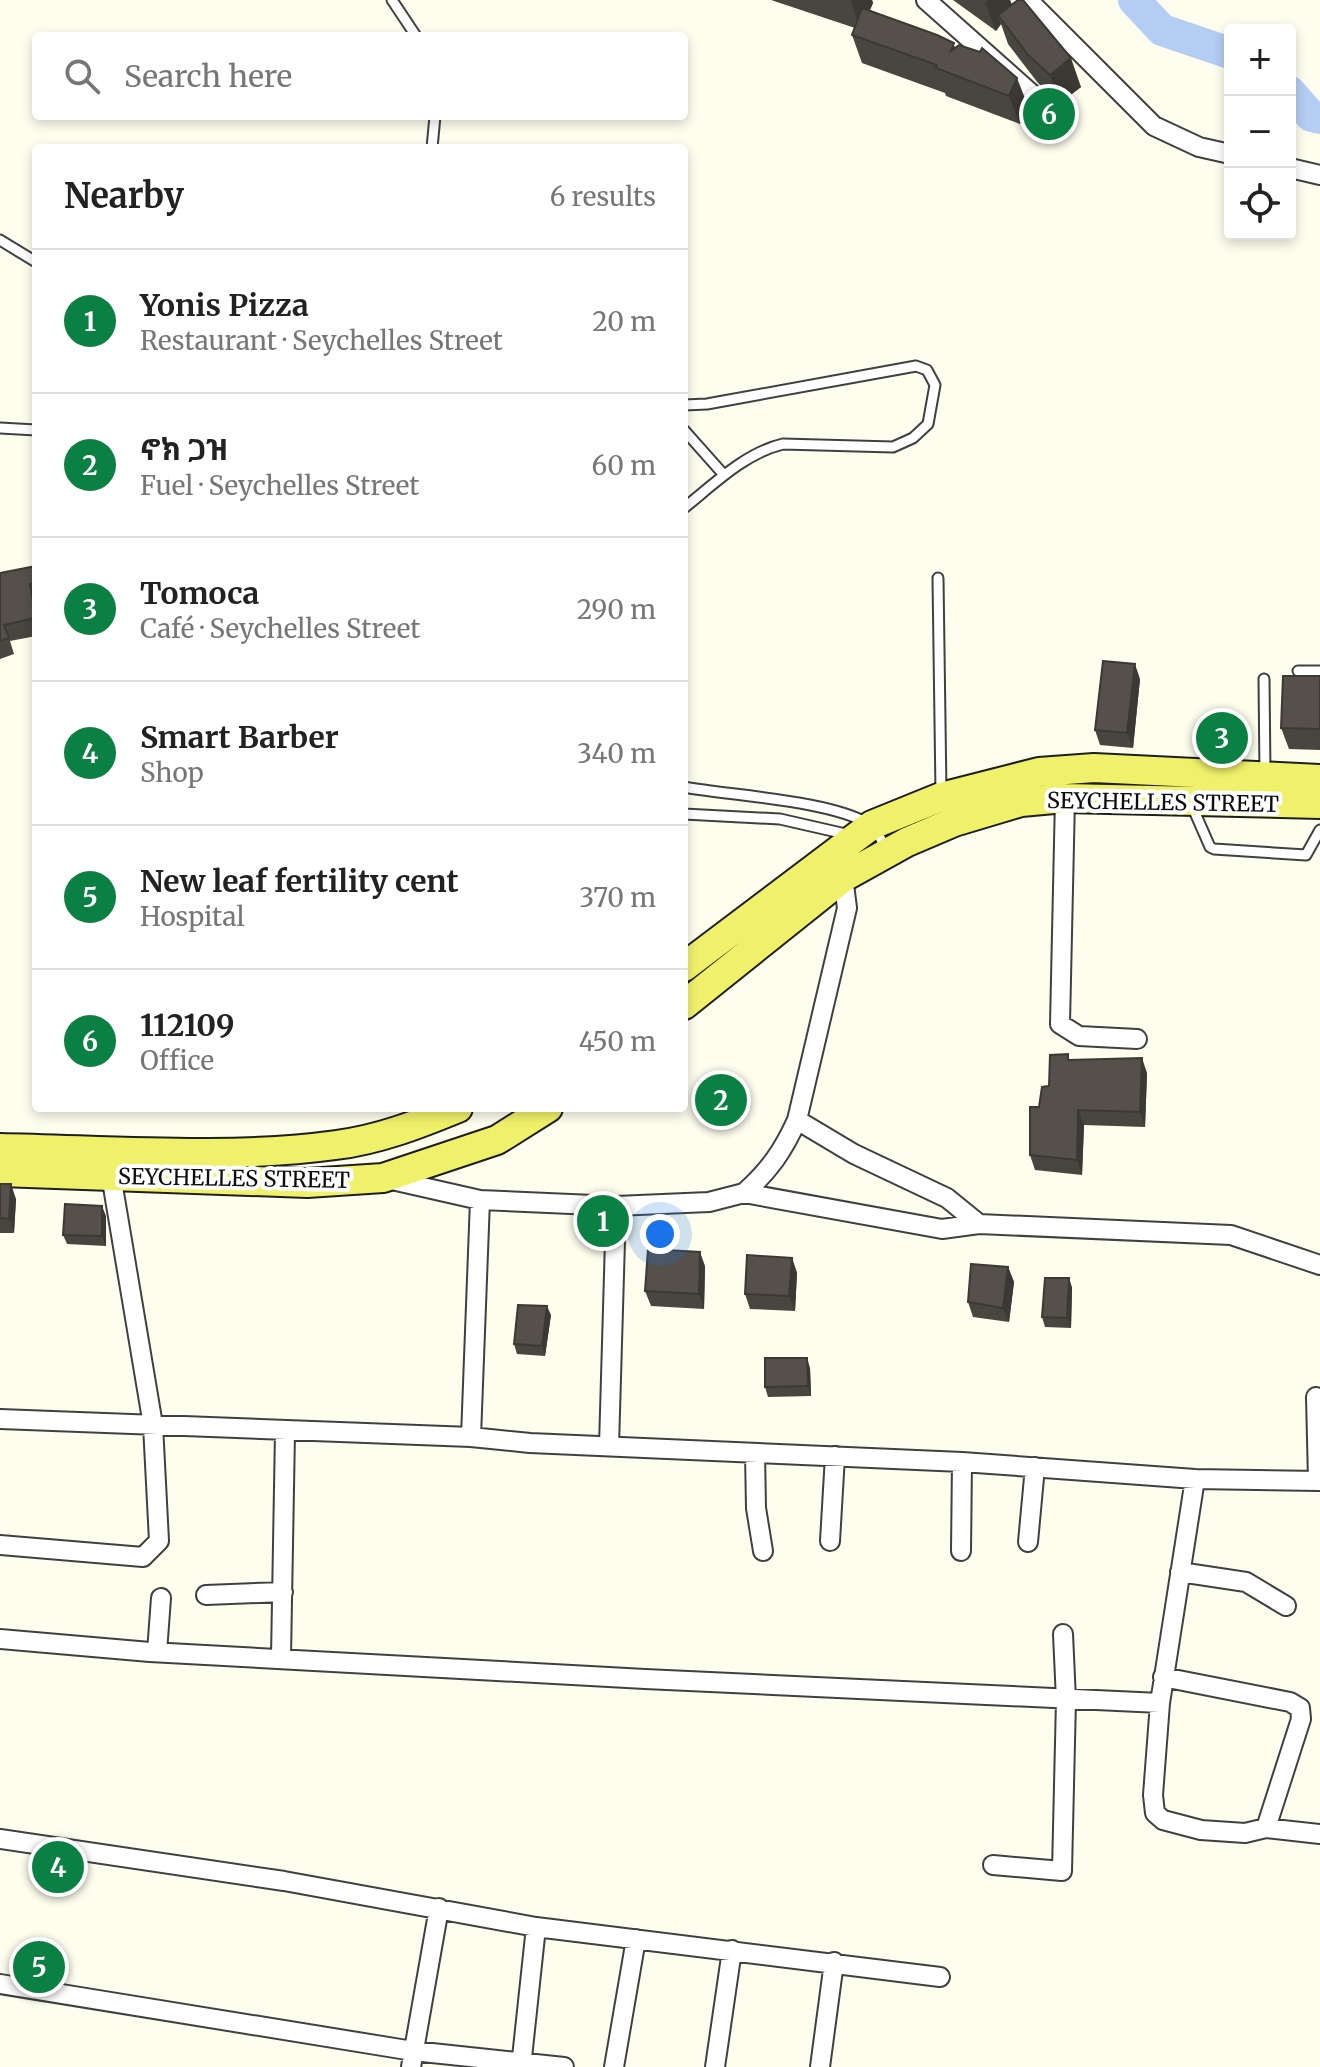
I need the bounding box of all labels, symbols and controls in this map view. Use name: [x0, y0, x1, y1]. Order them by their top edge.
map controls: [1224, 24, 1296, 240]
button: +: [1224, 24, 1296, 96]
search box: [32, 32, 688, 120]
icon: search: [60, 54, 104, 98]
text: Search here: [124, 57, 292, 95]
pin: 6: [1023, 84, 1075, 144]
button: −: [1224, 96, 1296, 168]
button: locate: [1224, 168, 1296, 240]
text: Nearby: [64, 175, 184, 217]
text: 6 results: [550, 180, 656, 213]
text: Yonis Pizza: [140, 286, 309, 324]
text: 1: [84, 305, 96, 338]
text: 20 m: [592, 305, 656, 338]
text: Restaurant · Seychelles Street: [140, 324, 503, 357]
text: ኖክ ጋዝ: [140, 430, 228, 468]
text: 2: [82, 449, 98, 482]
text: 60 m: [592, 449, 656, 482]
text: Fuel · Seychelles Street: [140, 469, 419, 502]
text: Tomoca: [140, 574, 259, 612]
text: 3: [83, 593, 97, 626]
text: 290 m: [577, 593, 656, 626]
text: Café · Seychelles Street: [140, 612, 420, 645]
pin: 3: [1196, 708, 1248, 768]
text: Smart Barber: [140, 718, 339, 756]
text: 4: [82, 737, 98, 770]
text: 340 m: [577, 737, 656, 770]
text: Shop: [140, 756, 204, 789]
street label: SEYCHELLES STREET: [1047, 786, 1279, 818]
text: New leaf fertility cent: [140, 862, 458, 900]
text: 5: [82, 881, 98, 914]
text: 370 m: [579, 881, 656, 914]
text: Hospital: [140, 900, 245, 933]
text: 112109: [140, 1006, 235, 1044]
text: 6: [82, 1025, 98, 1058]
text: 450 m: [579, 1025, 656, 1058]
text: Office: [140, 1044, 214, 1077]
pin: 2: [695, 1070, 747, 1130]
street label: SEYCHELLES STREET: [118, 1162, 350, 1194]
pin: 1: [577, 1191, 629, 1251]
your location: [640, 1214, 680, 1254]
pin: 4: [32, 1837, 84, 1897]
pin: 5: [13, 1937, 65, 1997]

